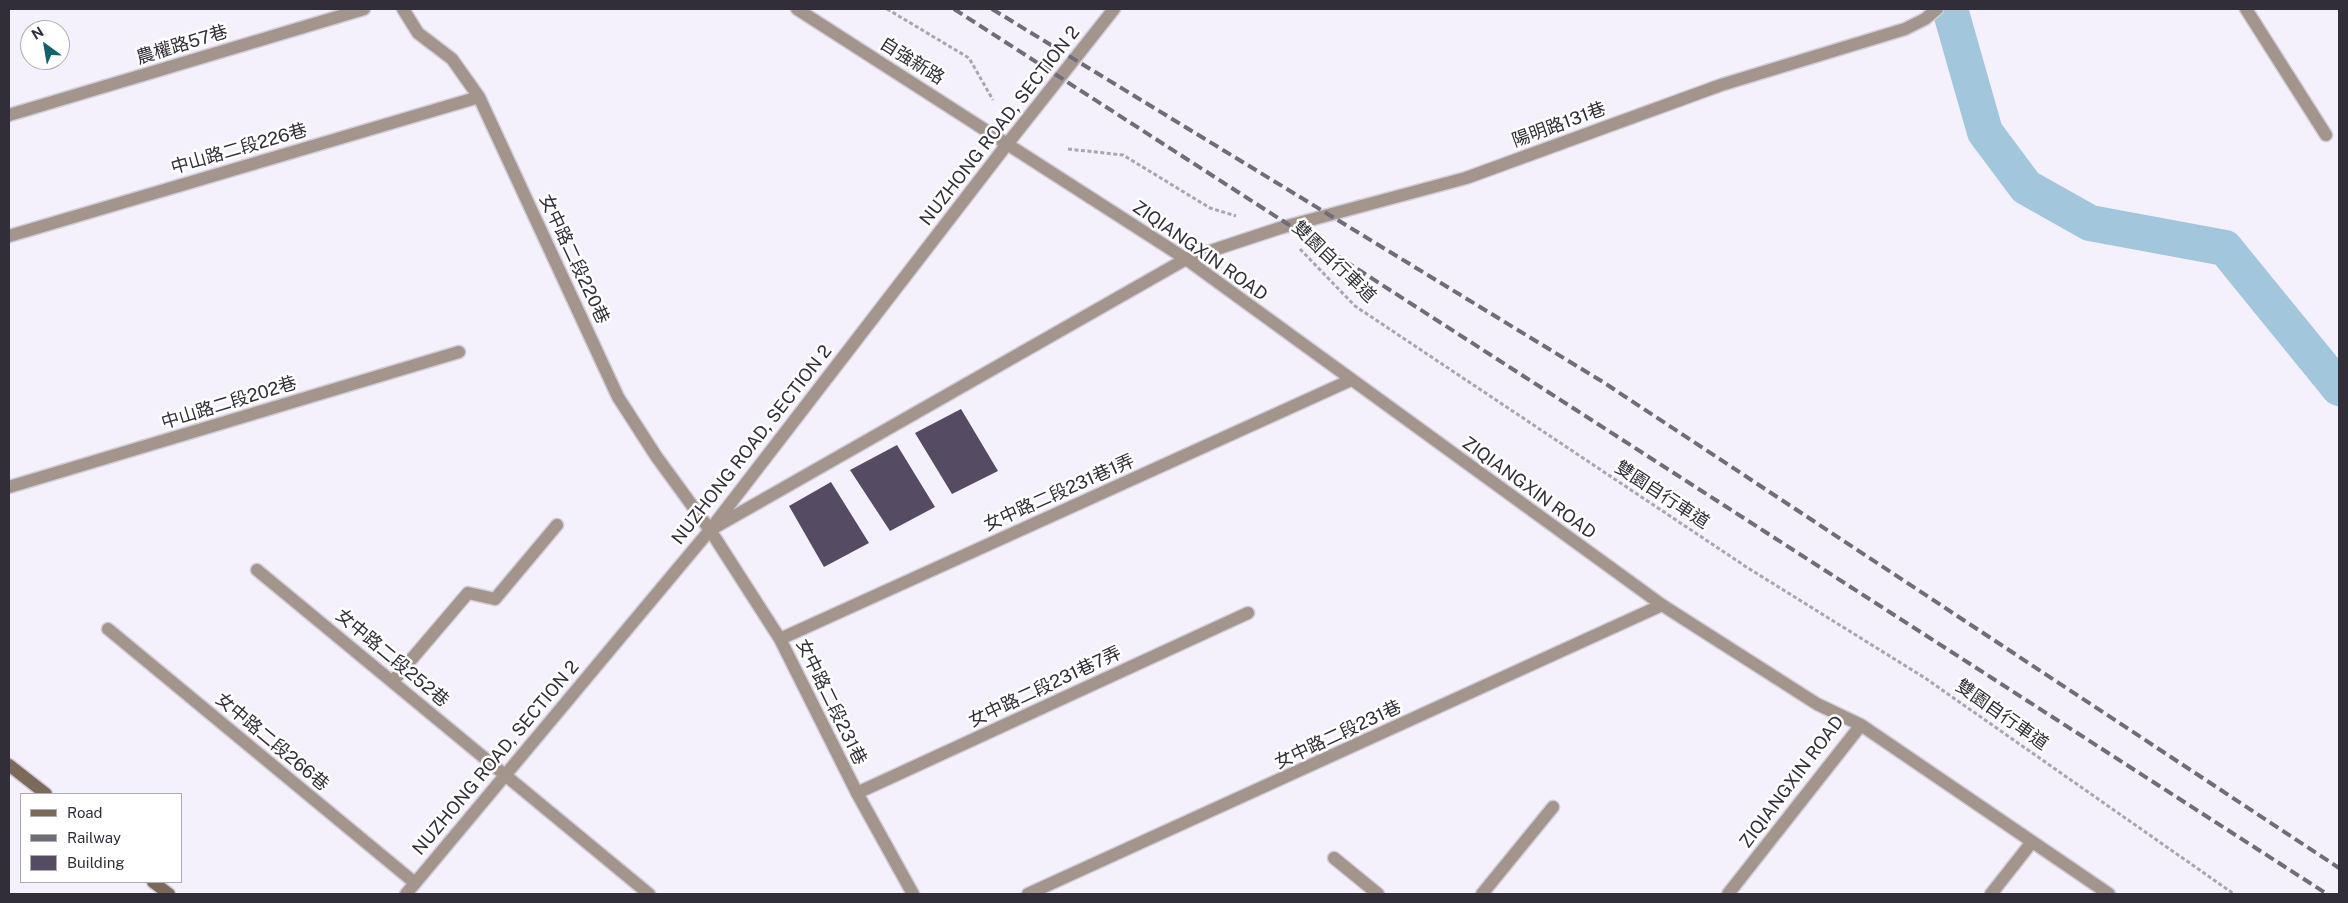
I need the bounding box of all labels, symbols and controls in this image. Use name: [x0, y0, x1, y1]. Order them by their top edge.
north arrow: [20, 20, 70, 70]
street label: 農權路57巷: [134, 21, 230, 69]
street label: NUZHONG ROAD, SECTION 2: [915, 22, 1085, 230]
text: N: [29, 23, 46, 43]
street label: 自強新路: [876, 33, 948, 89]
street label: 陽明路131巷: [1509, 98, 1609, 152]
street label: 中山路二段226巷: [168, 119, 310, 179]
street label: 女中路二段220巷: [535, 191, 613, 327]
street label: ZIQIANGXIN ROAD: [1128, 196, 1272, 306]
street label: 雙園自行車道: [1288, 217, 1380, 307]
street label: NUZHONG ROAD, SECTION 2: [667, 341, 837, 549]
street label: 中山路二段202巷: [159, 372, 299, 434]
street label: ZIQIANGXIN ROAD: [1458, 432, 1600, 544]
street label: 女中路二段231巷1弄: [980, 450, 1138, 536]
street label: 雙園自行車道: [1611, 457, 1713, 533]
street label: 女中路二段252巷: [331, 604, 453, 712]
street label: 女中路二段231巷: [791, 636, 871, 768]
street label: 女中路二段231巷7弄: [965, 642, 1125, 732]
street label: NUZHONG ROAD, SECTION 2: [408, 656, 584, 860]
street label: 雙園自行車道: [1952, 675, 2052, 755]
street label: 女中路二段266巷: [211, 688, 333, 796]
street label: 女中路二段231巷: [1271, 696, 1405, 774]
street label: ZIQIANGXIN ROAD: [1735, 712, 1849, 852]
legend: [20, 793, 182, 883]
text: Road: [67, 804, 103, 821]
text: Railway: [67, 829, 121, 846]
text: Building: [67, 854, 125, 871]

